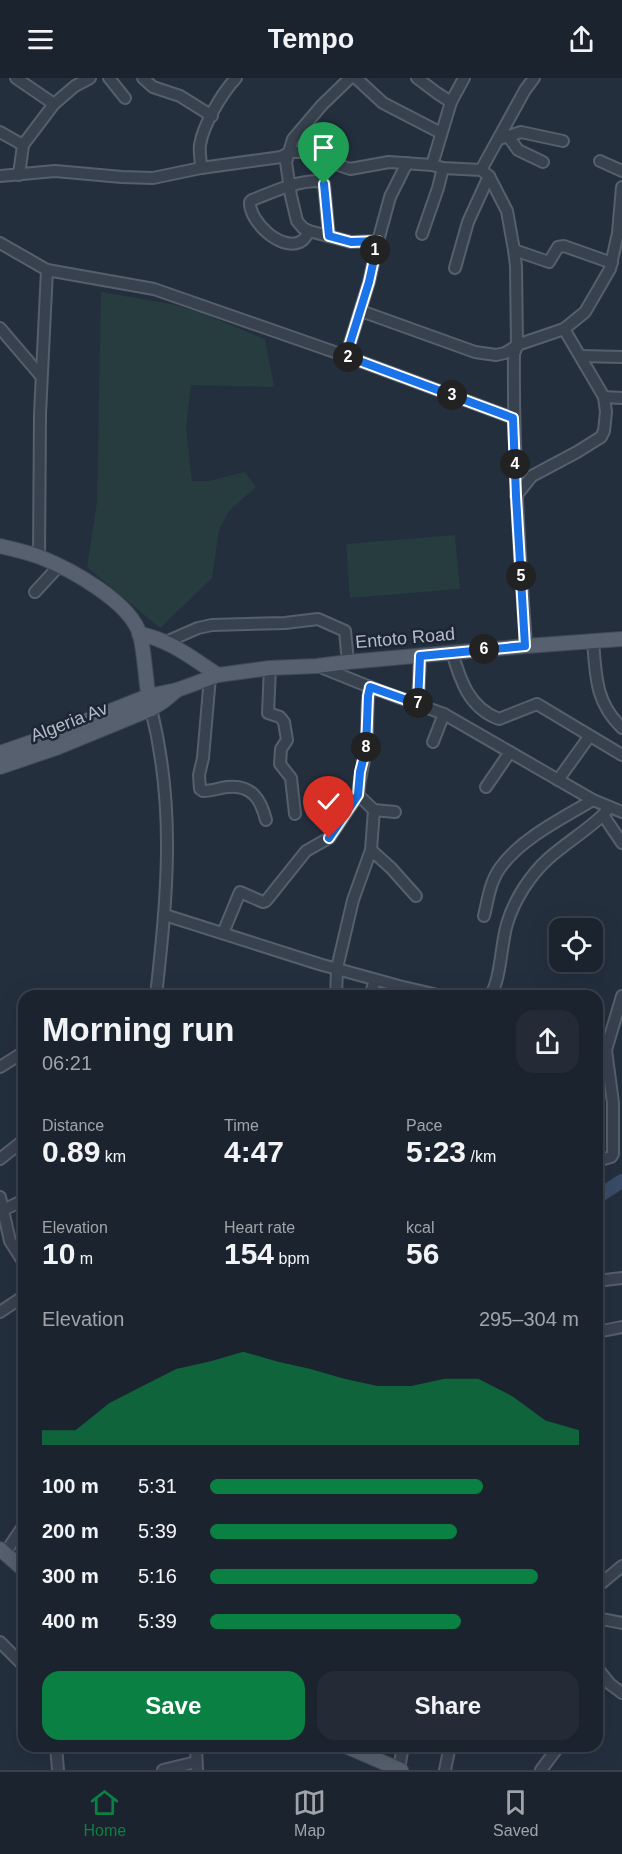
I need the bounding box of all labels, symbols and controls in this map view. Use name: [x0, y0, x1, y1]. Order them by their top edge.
icon: menu: [24, 23, 57, 56]
icon: share: [565, 23, 598, 56]
text: Tempo: [268, 24, 354, 54]
pin: [298, 122, 349, 184]
icon: arrive: [307, 131, 340, 164]
pin: 1: [360, 235, 390, 265]
text: 1: [371, 241, 379, 258]
pin: 2: [333, 342, 363, 372]
text: 2: [344, 348, 352, 365]
pin: 3: [437, 380, 467, 410]
text: 3: [448, 386, 456, 403]
pin: 4: [500, 449, 530, 479]
text: 4: [511, 455, 519, 472]
pin: 5: [506, 561, 536, 591]
text: 5: [517, 567, 525, 584]
street label: Entoto Road: [354, 624, 456, 652]
pin: 6: [469, 634, 499, 664]
text: 6: [480, 640, 488, 657]
pin: 7: [403, 688, 433, 718]
text: 7: [414, 694, 422, 711]
street label: Algeria Av: [28, 698, 110, 746]
pin: 8: [351, 732, 381, 762]
text: 8: [362, 738, 370, 755]
pin: [303, 776, 354, 838]
icon: check: [312, 785, 345, 818]
map controls: [549, 918, 603, 972]
button: locate: [549, 918, 603, 972]
button: share: [516, 1010, 579, 1073]
text: Morning run: [42, 1011, 234, 1048]
text: 06:21: [42, 1052, 92, 1074]
text: Distance: [42, 1117, 104, 1134]
text: Time: [224, 1117, 259, 1134]
text: Pace: [406, 1117, 442, 1134]
text: 0.89: [42, 1135, 100, 1168]
text: 4:47: [224, 1135, 284, 1168]
text: 5:23: [406, 1135, 466, 1168]
text: km: [100, 1148, 126, 1165]
text: /km: [466, 1148, 496, 1165]
text: Elevation: [42, 1219, 108, 1236]
text: Heart rate: [224, 1219, 295, 1236]
text: kcal: [406, 1219, 434, 1236]
text: 10: [42, 1237, 75, 1270]
text: 154: [224, 1237, 274, 1270]
text: 56: [406, 1237, 439, 1270]
text: m: [75, 1250, 93, 1267]
text: bpm: [274, 1250, 310, 1267]
text: Elevation: [42, 1308, 124, 1330]
text: 295–304 m: [479, 1308, 579, 1330]
text: 100 m: [42, 1475, 99, 1497]
text: 5:31: [138, 1475, 177, 1497]
text: 200 m: [42, 1520, 99, 1542]
text: 5:39: [138, 1520, 177, 1542]
text: 300 m: [42, 1565, 99, 1587]
text: 5:16: [138, 1565, 177, 1587]
text: 400 m: [42, 1610, 99, 1632]
text: 5:39: [138, 1610, 177, 1632]
button: Save: [42, 1671, 305, 1740]
button: Share: [317, 1671, 579, 1740]
tab: Home: [83, 1786, 126, 1840]
tab: Map: [293, 1786, 326, 1840]
tab: Saved: [493, 1786, 538, 1840]

